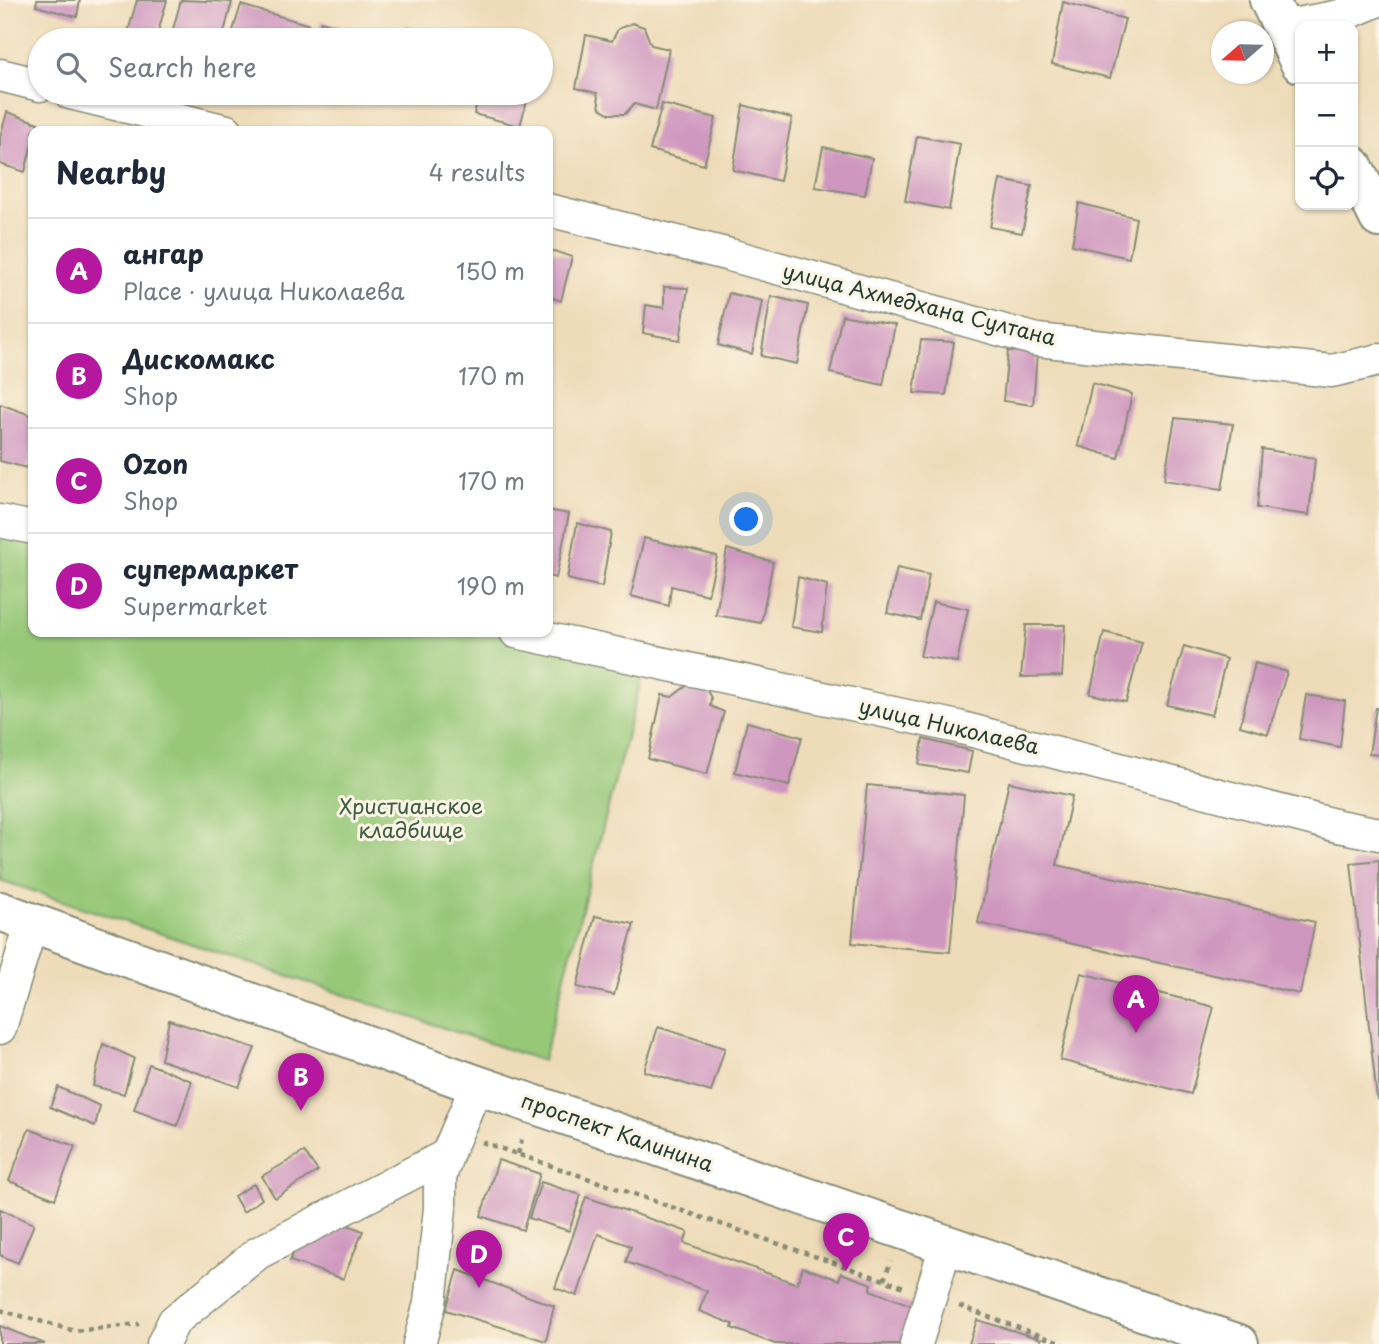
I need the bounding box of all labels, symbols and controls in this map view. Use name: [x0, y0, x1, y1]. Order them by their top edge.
north arrow: [1211, 21, 1274, 84]
map controls: [1295, 21, 1358, 210]
button: +: [1295, 21, 1358, 84]
search box: [28, 28, 553, 105]
text: Search here: [108, 47, 257, 86]
icon: search: [52, 48, 90, 86]
button: −: [1295, 84, 1358, 147]
button: locate: [1295, 147, 1358, 210]
text: Nearby: [56, 149, 166, 194]
text: 4 results: [429, 154, 525, 189]
text: ангар: [123, 234, 204, 273]
text: A: [70, 253, 88, 288]
text: 150 m: [456, 253, 525, 288]
street label: улица Ахмедхана Султана: [779, 254, 1060, 353]
text: Place · улица Николаева: [123, 273, 405, 308]
text: Дискомакс: [123, 339, 275, 378]
text: B: [71, 358, 87, 393]
text: 170 m: [458, 358, 525, 393]
text: Shop: [123, 378, 178, 413]
text: Ozon: [123, 444, 188, 483]
text: C: [70, 463, 88, 498]
text: 170 m: [458, 463, 525, 498]
text: Shop: [123, 483, 178, 518]
your location: [729, 502, 763, 536]
text: супермаркет: [123, 549, 298, 588]
text: D: [70, 568, 88, 603]
text: 190 m: [457, 568, 525, 603]
text: Supermarket: [123, 588, 267, 623]
street label: улица Николаева: [856, 689, 1043, 761]
park label: Христианское кладбище: [339, 789, 483, 845]
pin: A: [1113, 975, 1159, 1033]
pin: B: [278, 1053, 324, 1111]
street label: проспект Калинина: [517, 1083, 719, 1179]
pin: C: [823, 1213, 869, 1271]
pin: D: [456, 1230, 502, 1288]

